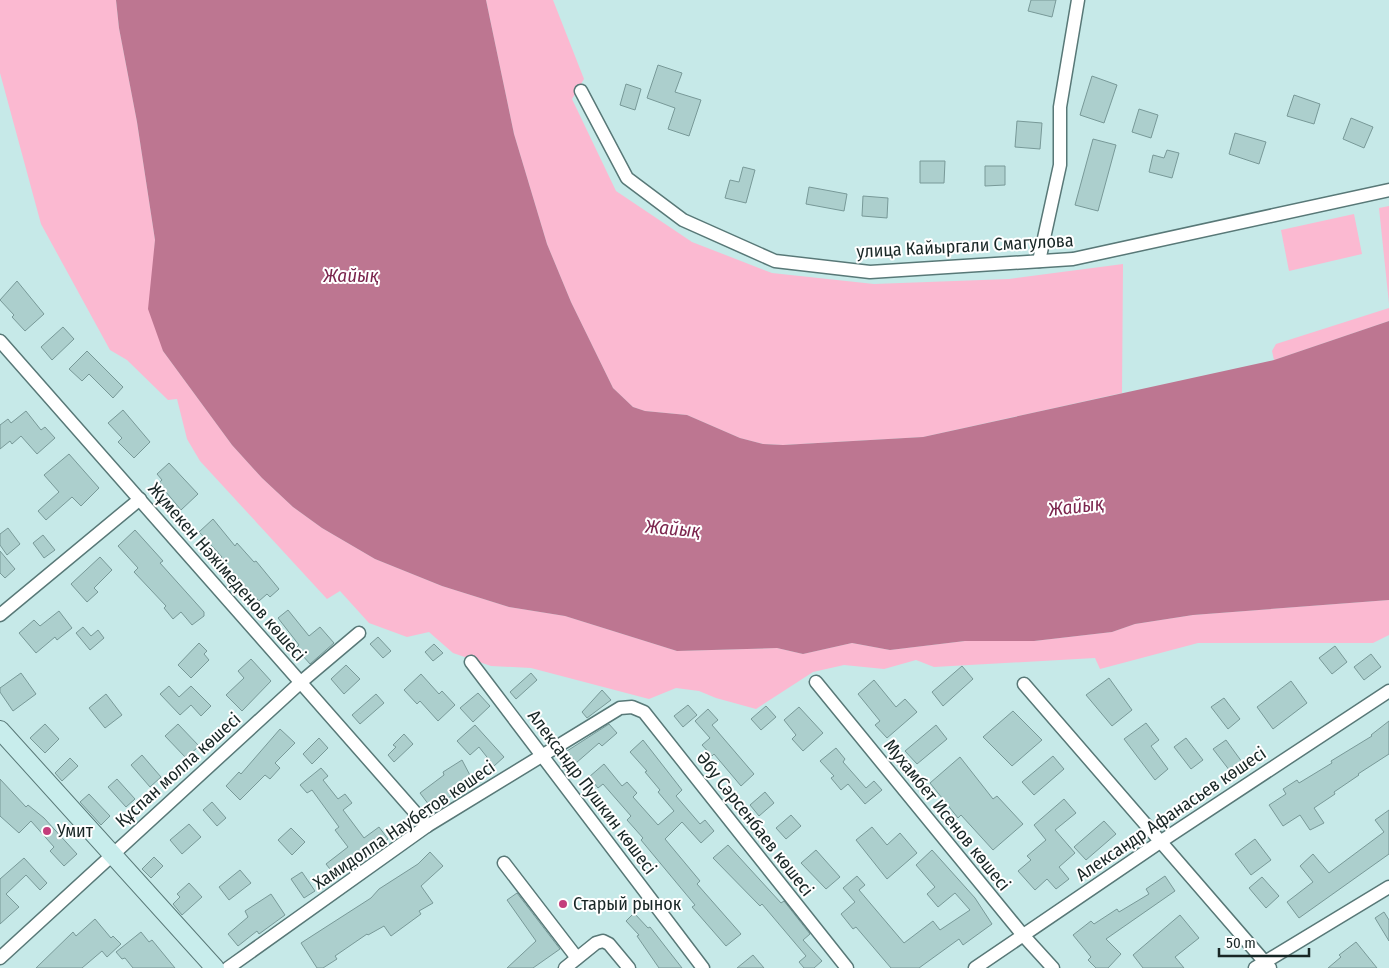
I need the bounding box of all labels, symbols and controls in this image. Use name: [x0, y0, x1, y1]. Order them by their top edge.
street label: улица Кайыргали Смагулова: [856, 229, 1074, 263]
water label: Жайық: [322, 264, 379, 287]
street label: Жұмекен Нәжімеденов көшесі: [143, 478, 311, 666]
water label: Жайық: [1046, 492, 1105, 521]
water label: Жайық: [643, 515, 702, 542]
street label: Александр Пушкин көшесі: [523, 705, 661, 879]
street label: Құспан молла көшесі: [111, 708, 245, 832]
street label: Мухамбет Исенов көшесі: [879, 735, 1015, 895]
street label: Александр Афанасьев көшесі: [1072, 742, 1270, 886]
street label: Әбу Сәрсенбаев көшесі: [692, 747, 818, 901]
street label: Хамидолла Наубетов көшесі: [309, 756, 499, 894]
place label: Умит: [56, 820, 94, 842]
marker: Умит: [41, 825, 53, 837]
place label: Старый рынок: [573, 893, 682, 915]
marker: Старый рынок: [557, 898, 569, 910]
scale bar: [1219, 926, 1309, 958]
text: 50 m: [1226, 934, 1256, 952]

